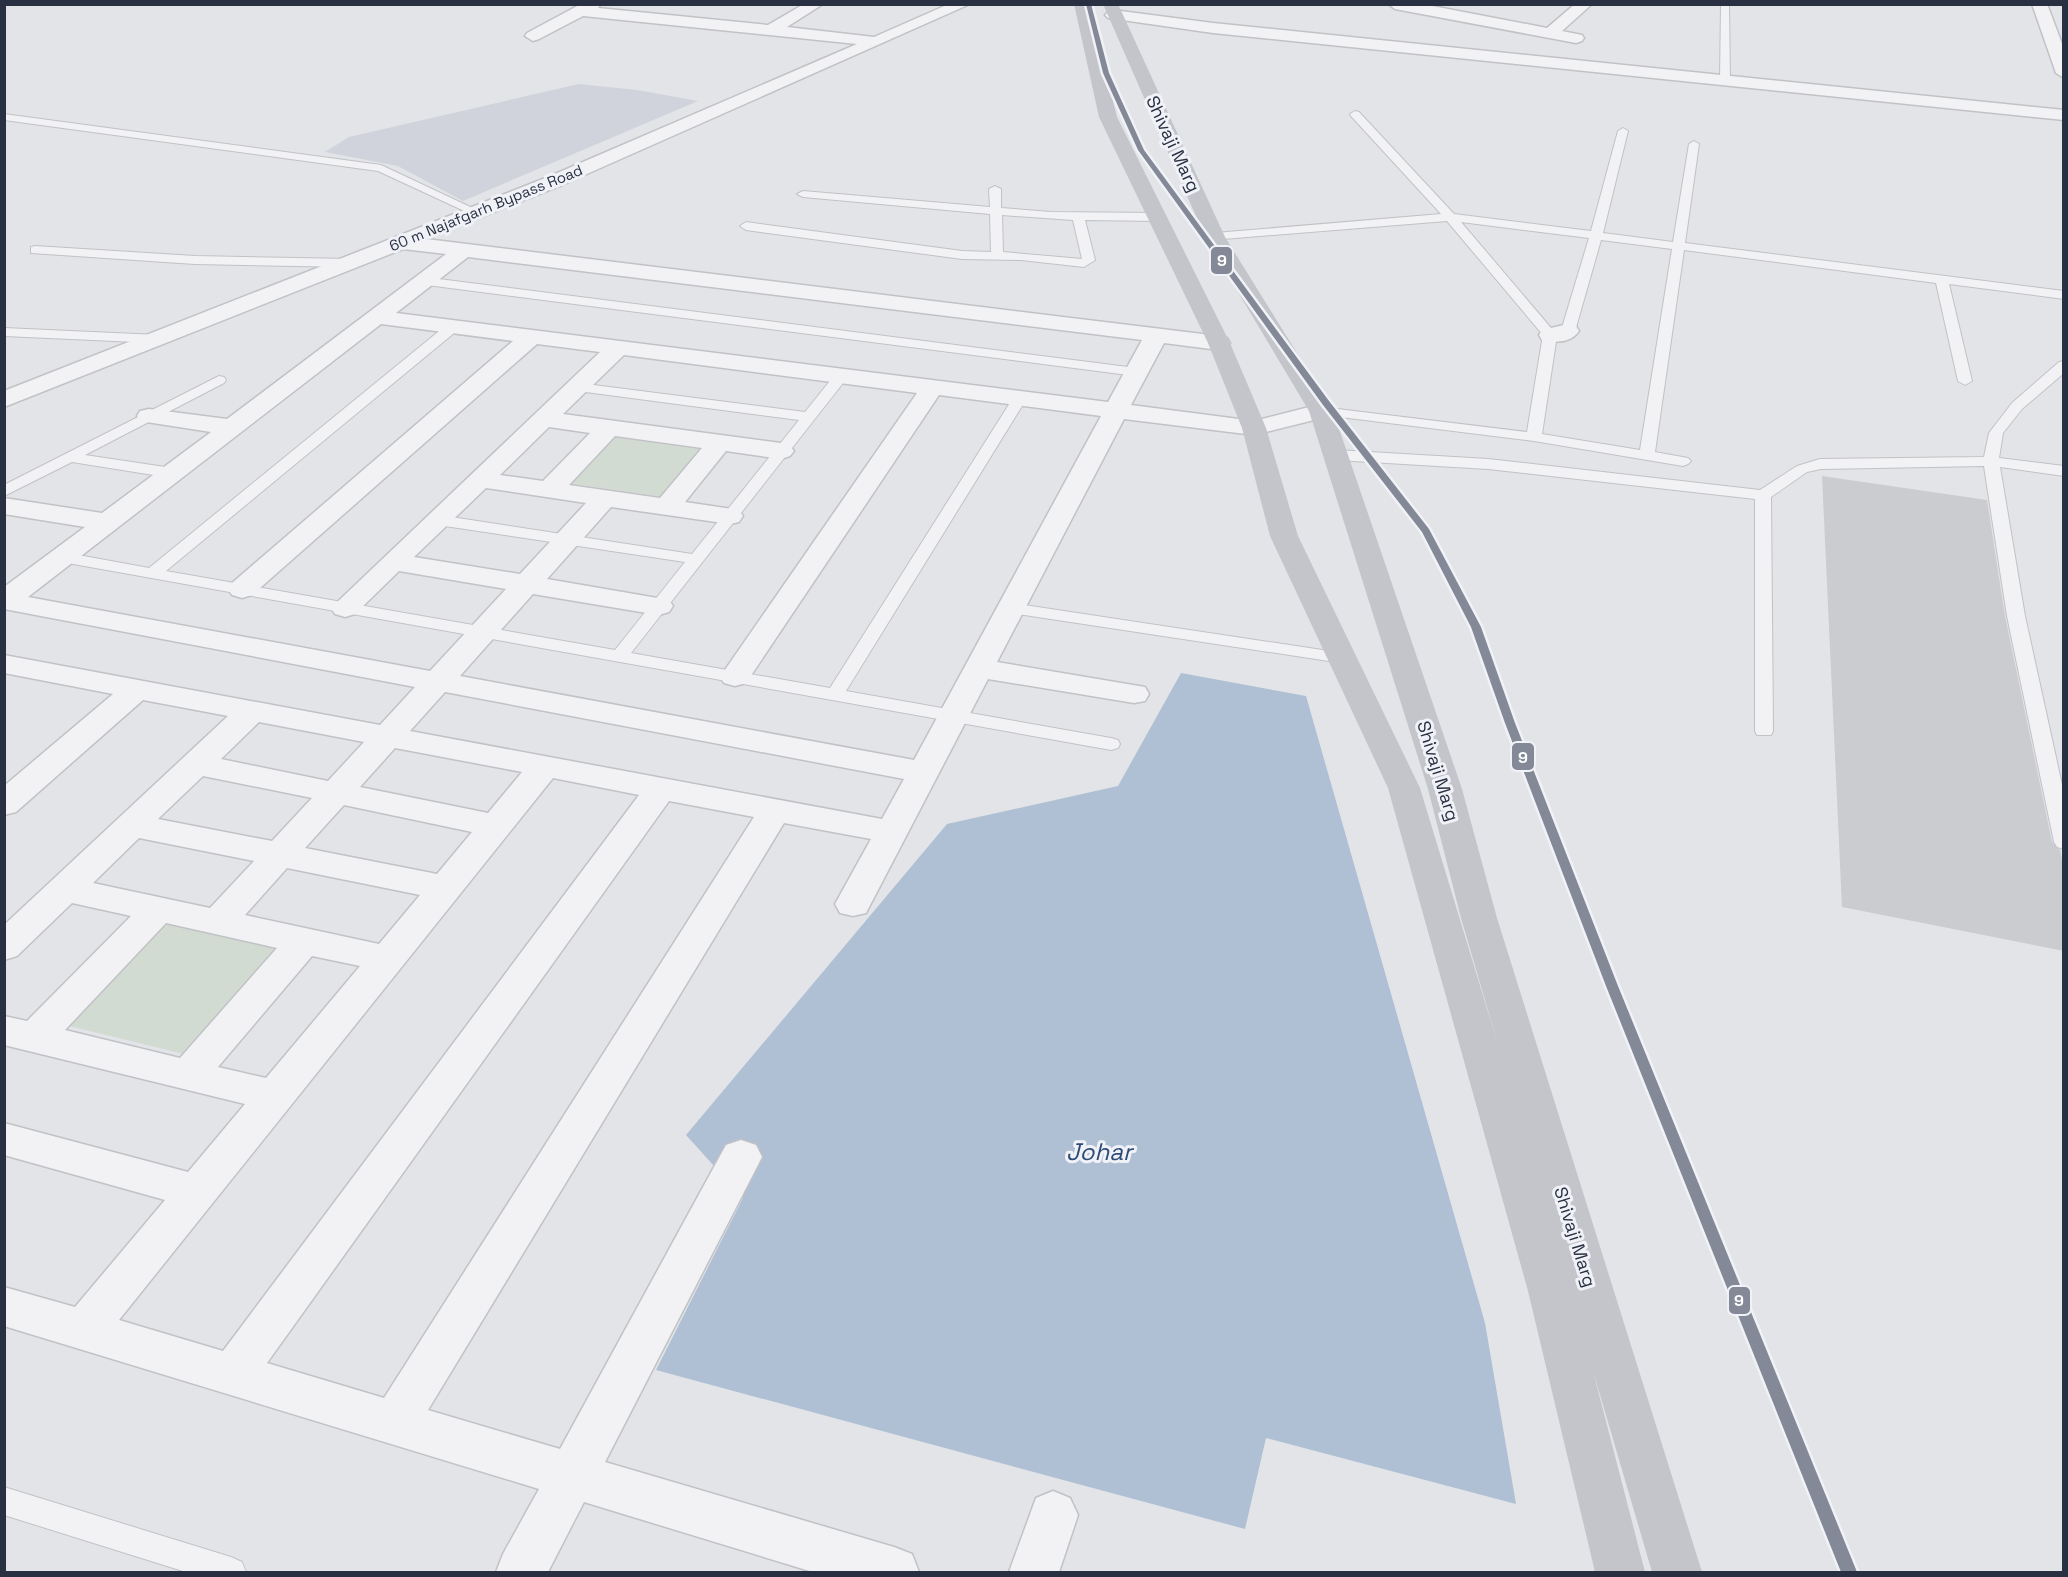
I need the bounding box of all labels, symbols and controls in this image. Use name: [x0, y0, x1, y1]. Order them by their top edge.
street label: Shivaji Marg: [1141, 92, 1206, 196]
street label: 60 m Najafgarh Bypass Road: [386, 160, 585, 255]
line badge: 9: [1210, 246, 1233, 275]
text: 9: [1217, 250, 1227, 271]
street label: Shivaji Marg: [1412, 718, 1465, 824]
line badge: 9: [1511, 742, 1535, 771]
text: 9: [1518, 747, 1528, 768]
water label: Johar: [1066, 1136, 1135, 1167]
street label: Shivaji Marg: [1549, 1184, 1602, 1290]
line badge: 9: [1728, 1286, 1751, 1315]
text: 9: [1734, 1290, 1744, 1311]

